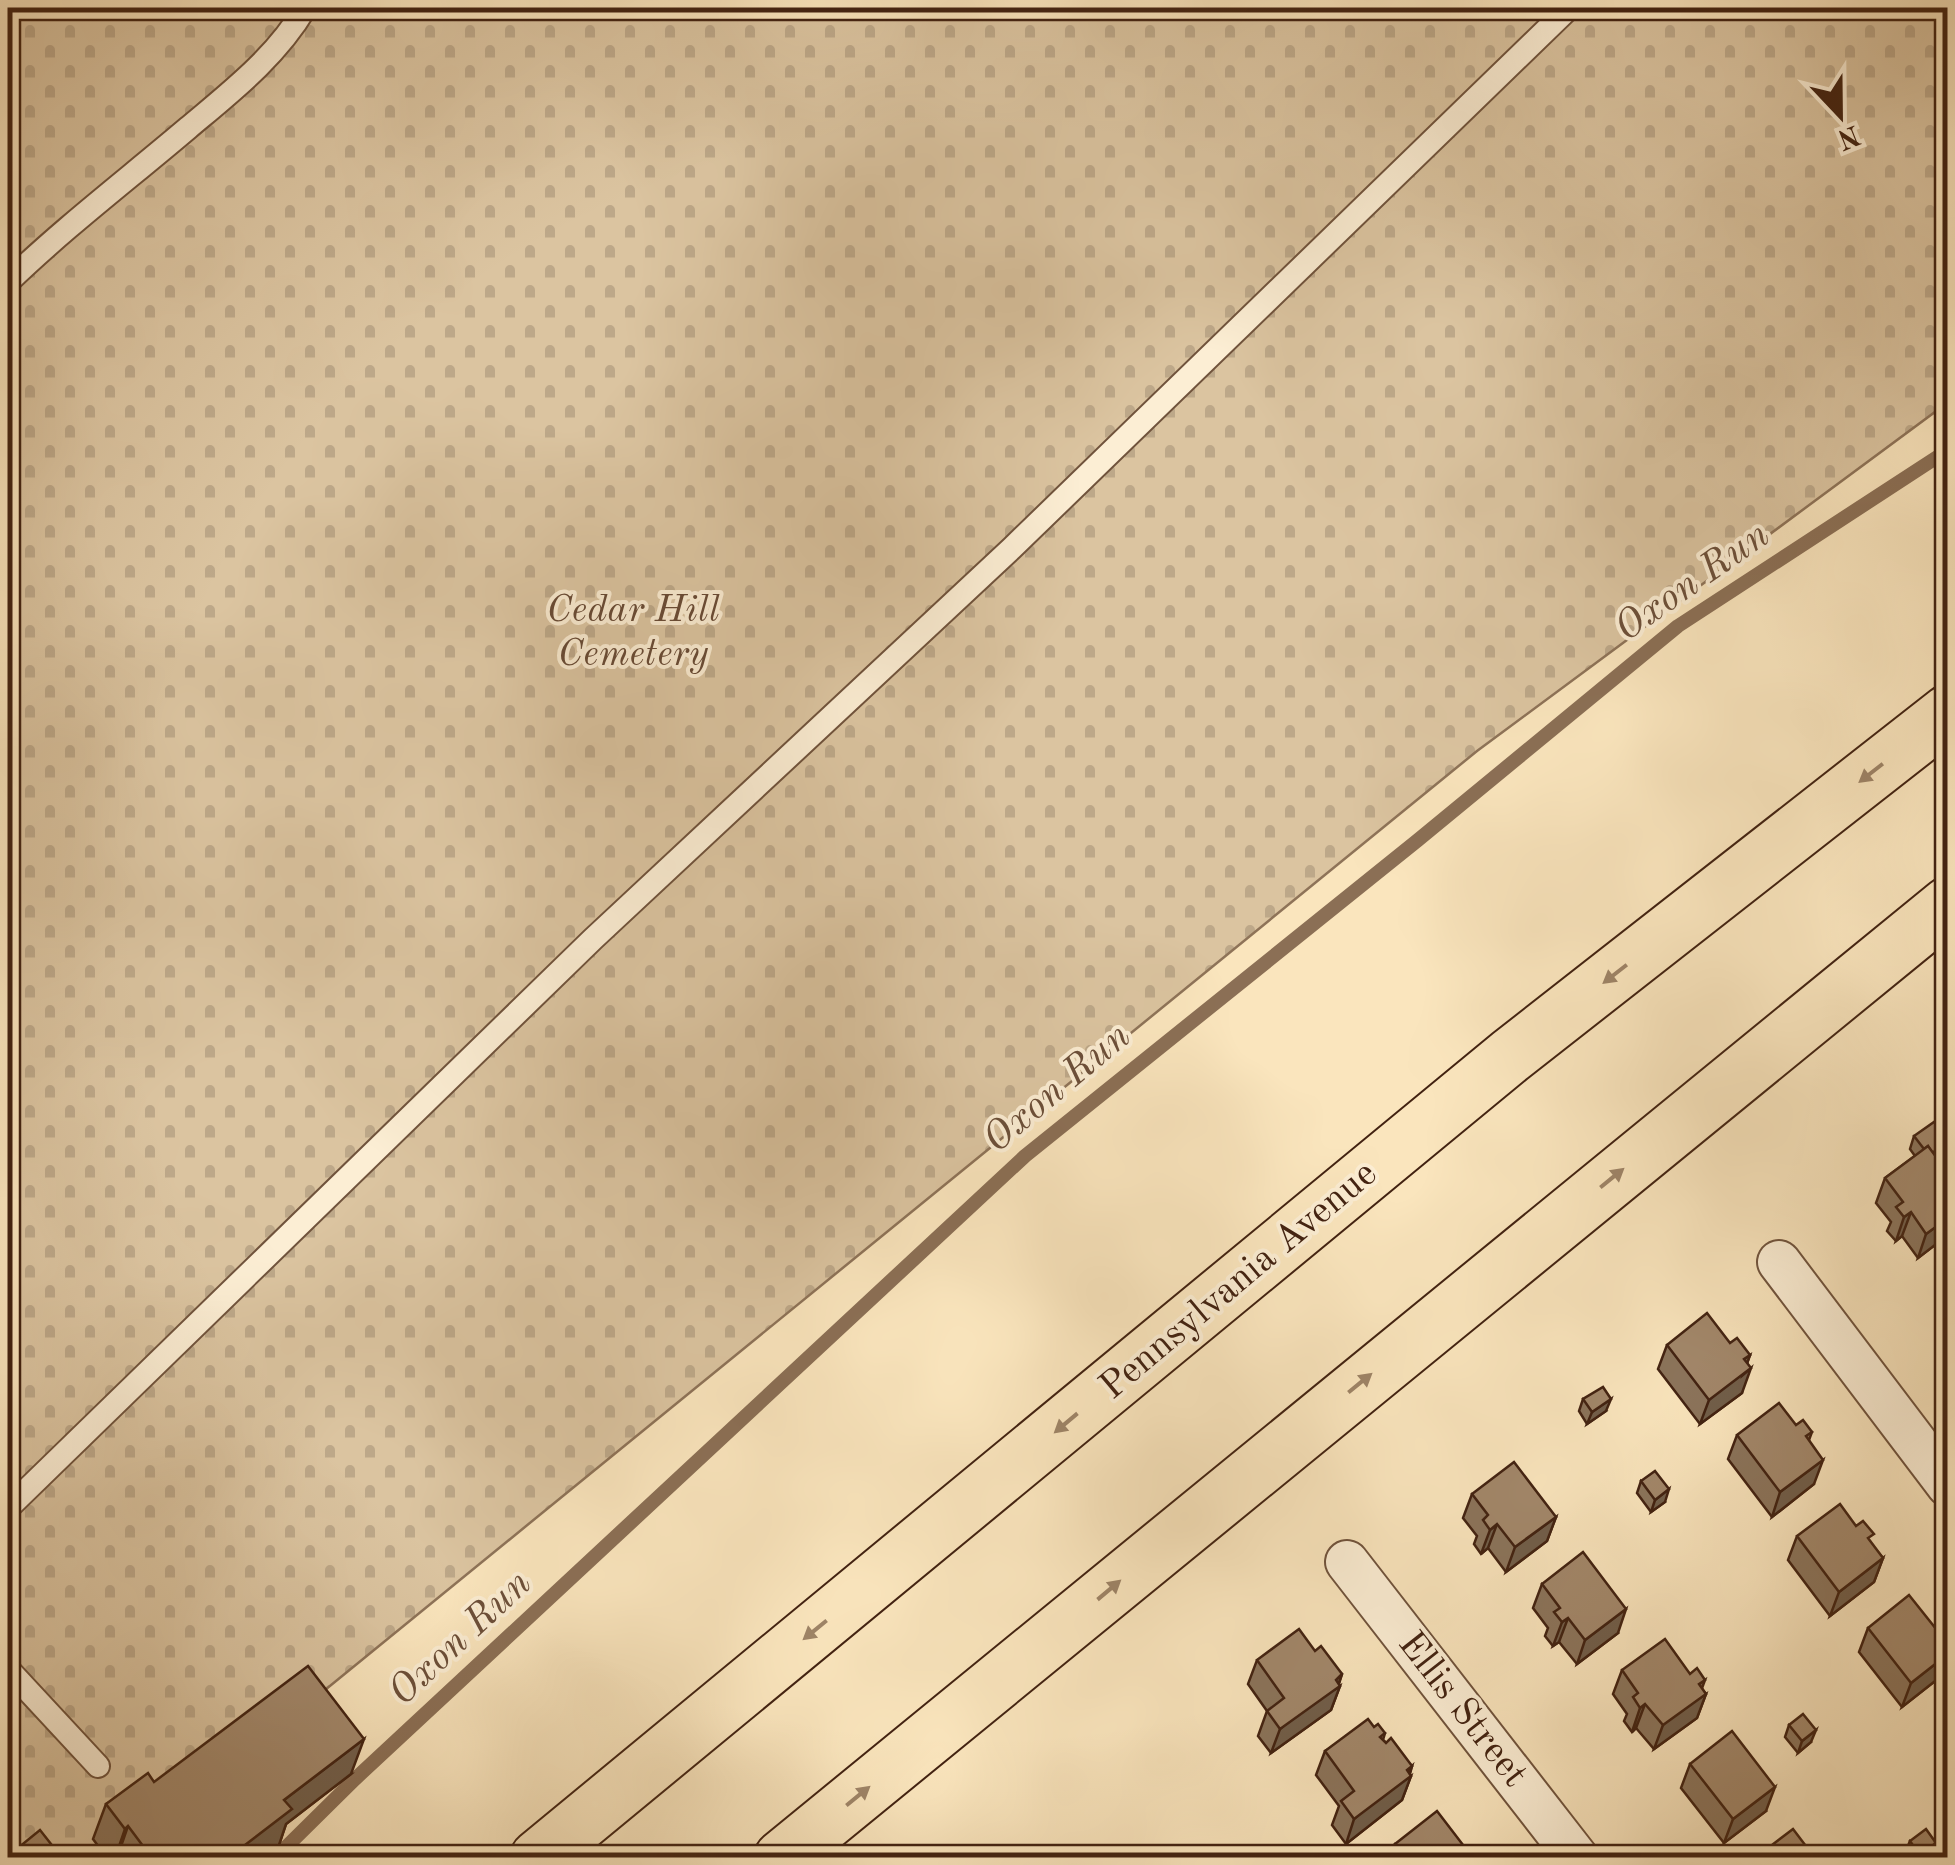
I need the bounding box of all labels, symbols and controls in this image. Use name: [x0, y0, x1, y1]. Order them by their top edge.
north arrow: [1790, 65, 1890, 165]
text: N: [1833, 118, 1863, 153]
water label: Oxon Run: [1609, 516, 1777, 650]
park label: Cedar Hill Cemetery: [546, 592, 720, 674]
one-way arrow: [1858, 763, 1884, 783]
one-way arrow: [1603, 963, 1628, 984]
water label: Oxon Run: [977, 1016, 1139, 1162]
street label: Pennsylvania Avenue: [1094, 1155, 1384, 1407]
one-way arrow: [1599, 1168, 1624, 1189]
one-way arrow: [1348, 1373, 1373, 1395]
one-way arrow: [1053, 1412, 1078, 1434]
water label: Oxon Run: [382, 1564, 540, 1714]
one-way arrow: [1097, 1580, 1122, 1601]
one-way arrow: [803, 1619, 828, 1640]
street label: Ellis Street: [1390, 1625, 1534, 1795]
one-way arrow: [846, 1786, 871, 1807]

